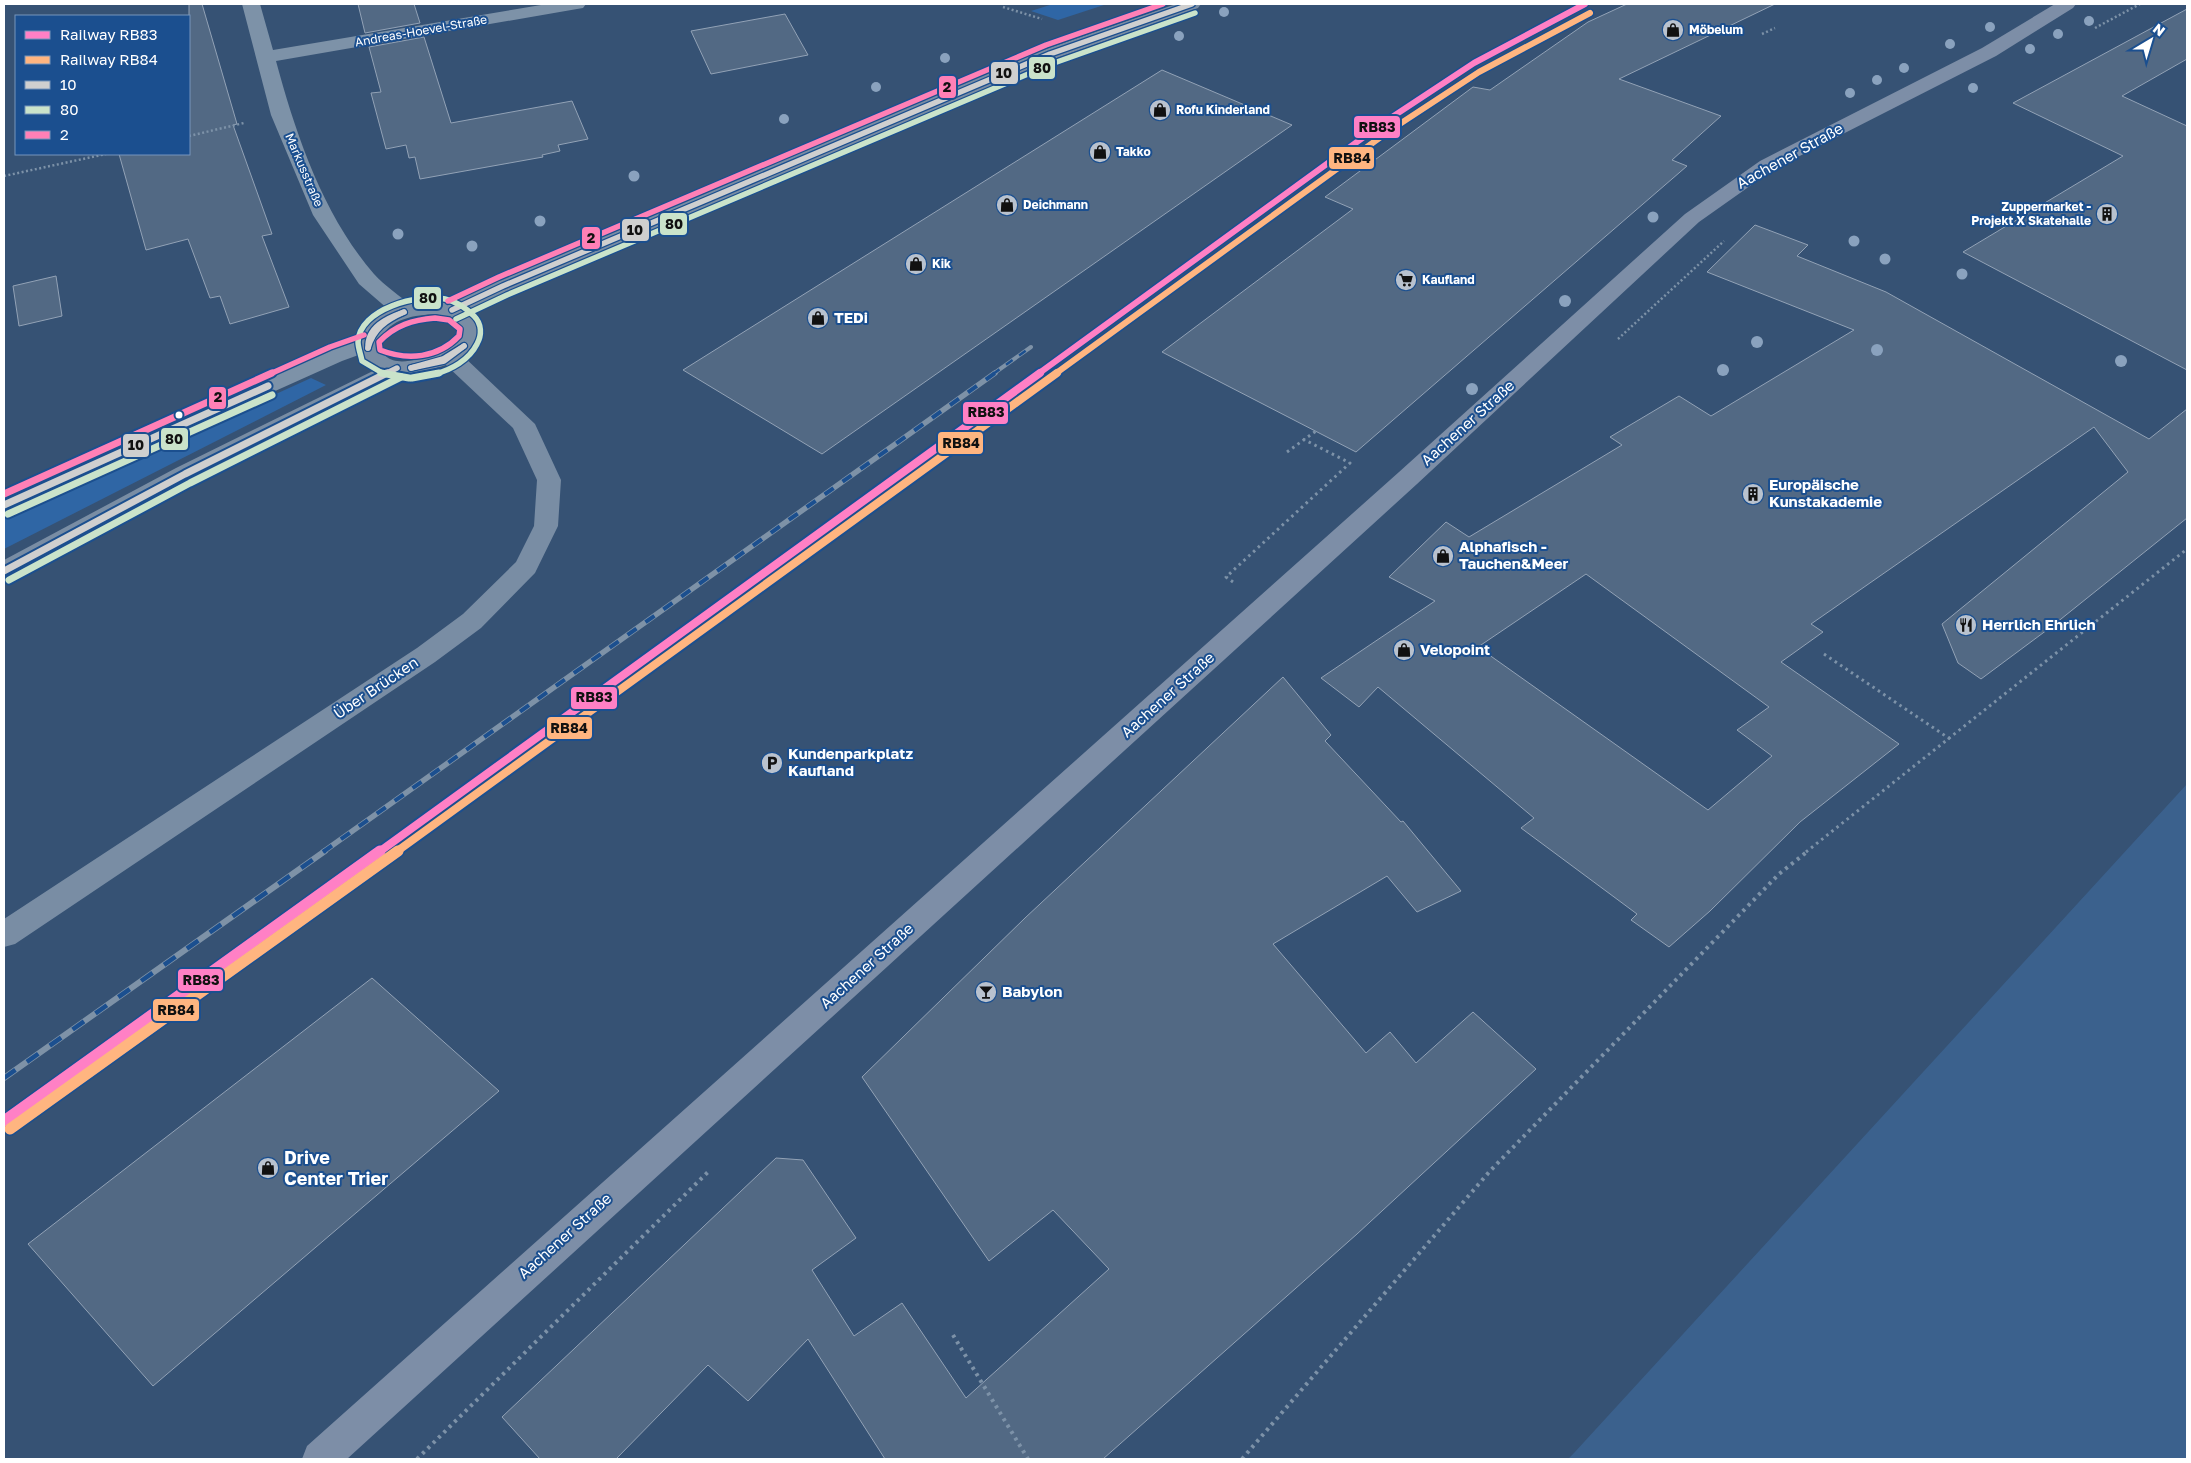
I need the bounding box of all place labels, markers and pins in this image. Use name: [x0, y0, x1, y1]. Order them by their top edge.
shop icon: Möbelum: [1661, 18, 1685, 42]
place label: Möbelum: [1689, 22, 1743, 37]
shop icon: Rofu Kinderland: [1148, 98, 1172, 122]
place label: Rofu Kinderland: [1176, 102, 1270, 117]
shop icon: Takko: [1088, 140, 1112, 164]
place label: Takko: [1116, 144, 1151, 159]
shop icon: Deichmann: [995, 193, 1019, 217]
place label: Deichmann: [1023, 197, 1088, 212]
place label: Zuppermarket - Projekt X Skatehalle: [1971, 199, 2091, 228]
building icon: Zuppermarket - Projekt X Skatehalle: [2095, 202, 2119, 226]
shop icon: Kik: [904, 252, 928, 276]
place label: Kik: [932, 256, 951, 271]
supermarket icon: Kaufland: [1394, 268, 1418, 292]
place label: Kaufland: [1422, 272, 1475, 287]
shop icon: TEDi: [806, 306, 830, 330]
place label: TEDi: [834, 308, 868, 326]
unlabelled marker: [174, 410, 184, 420]
place label: Europäische Kunstakademie: [1769, 475, 1882, 510]
building icon: Europäische Kunstakademie: [1741, 482, 1765, 506]
place label: Alphafisch - Tauchen&Meer: [1459, 537, 1568, 572]
shop icon: Alphafisch - Tauchen&Meer: [1431, 544, 1455, 568]
restaurant icon: Herrlich Ehrlich: [1954, 613, 1978, 637]
place label: Herrlich Ehrlich: [1982, 615, 2096, 633]
shop icon: Velopoint: [1392, 638, 1416, 662]
place label: Velopoint: [1420, 640, 1490, 658]
place label: Kundenparkplatz Kaufland: [788, 744, 913, 779]
parking icon: Kundenparkplatz Kaufland: [760, 751, 784, 775]
bar icon: Babylon: [974, 980, 998, 1004]
place label: Babylon: [1002, 982, 1062, 1000]
place label: Drive Center Trier: [284, 1146, 388, 1189]
shop icon: Drive Center Trier: [256, 1156, 280, 1180]

